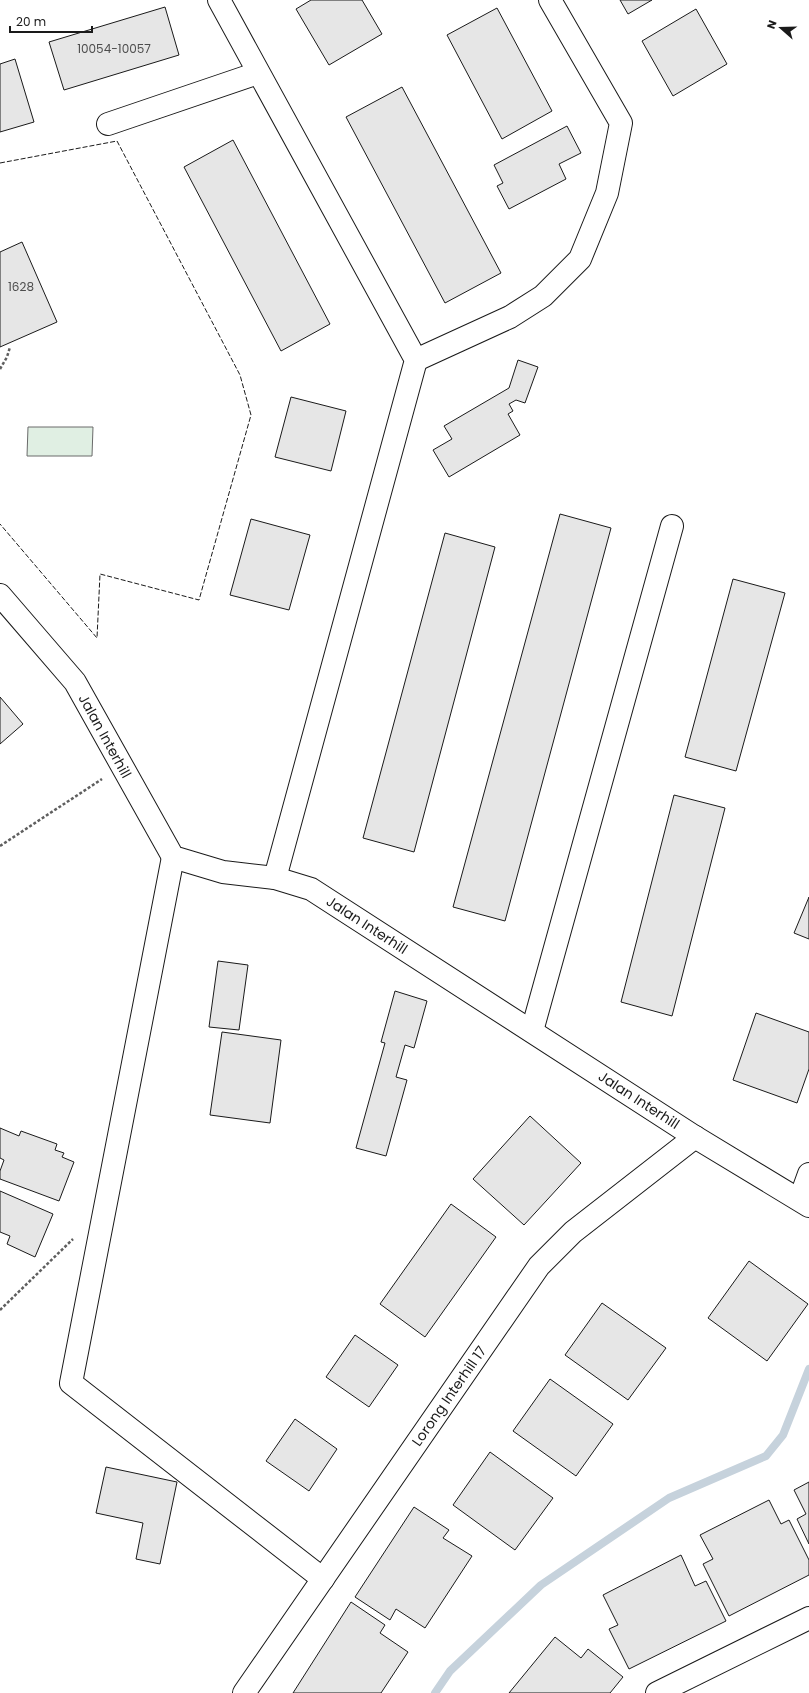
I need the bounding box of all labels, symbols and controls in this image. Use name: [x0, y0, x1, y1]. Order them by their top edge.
scale bar: [10, 8, 92, 34]
north arrow: [761, 8, 801, 48]
text: 20 m: [16, 13, 46, 30]
text: N: [763, 18, 781, 31]
house number: 10054-10057: [77, 40, 151, 57]
house number: 1628: [8, 278, 34, 295]
street label: Jalan Interhill: [74, 690, 136, 782]
street label: Jalan Interhill: [322, 891, 412, 959]
street label: Jalan Interhill: [594, 1066, 684, 1134]
street label: Lorong Interhill 17: [407, 1342, 491, 1450]

